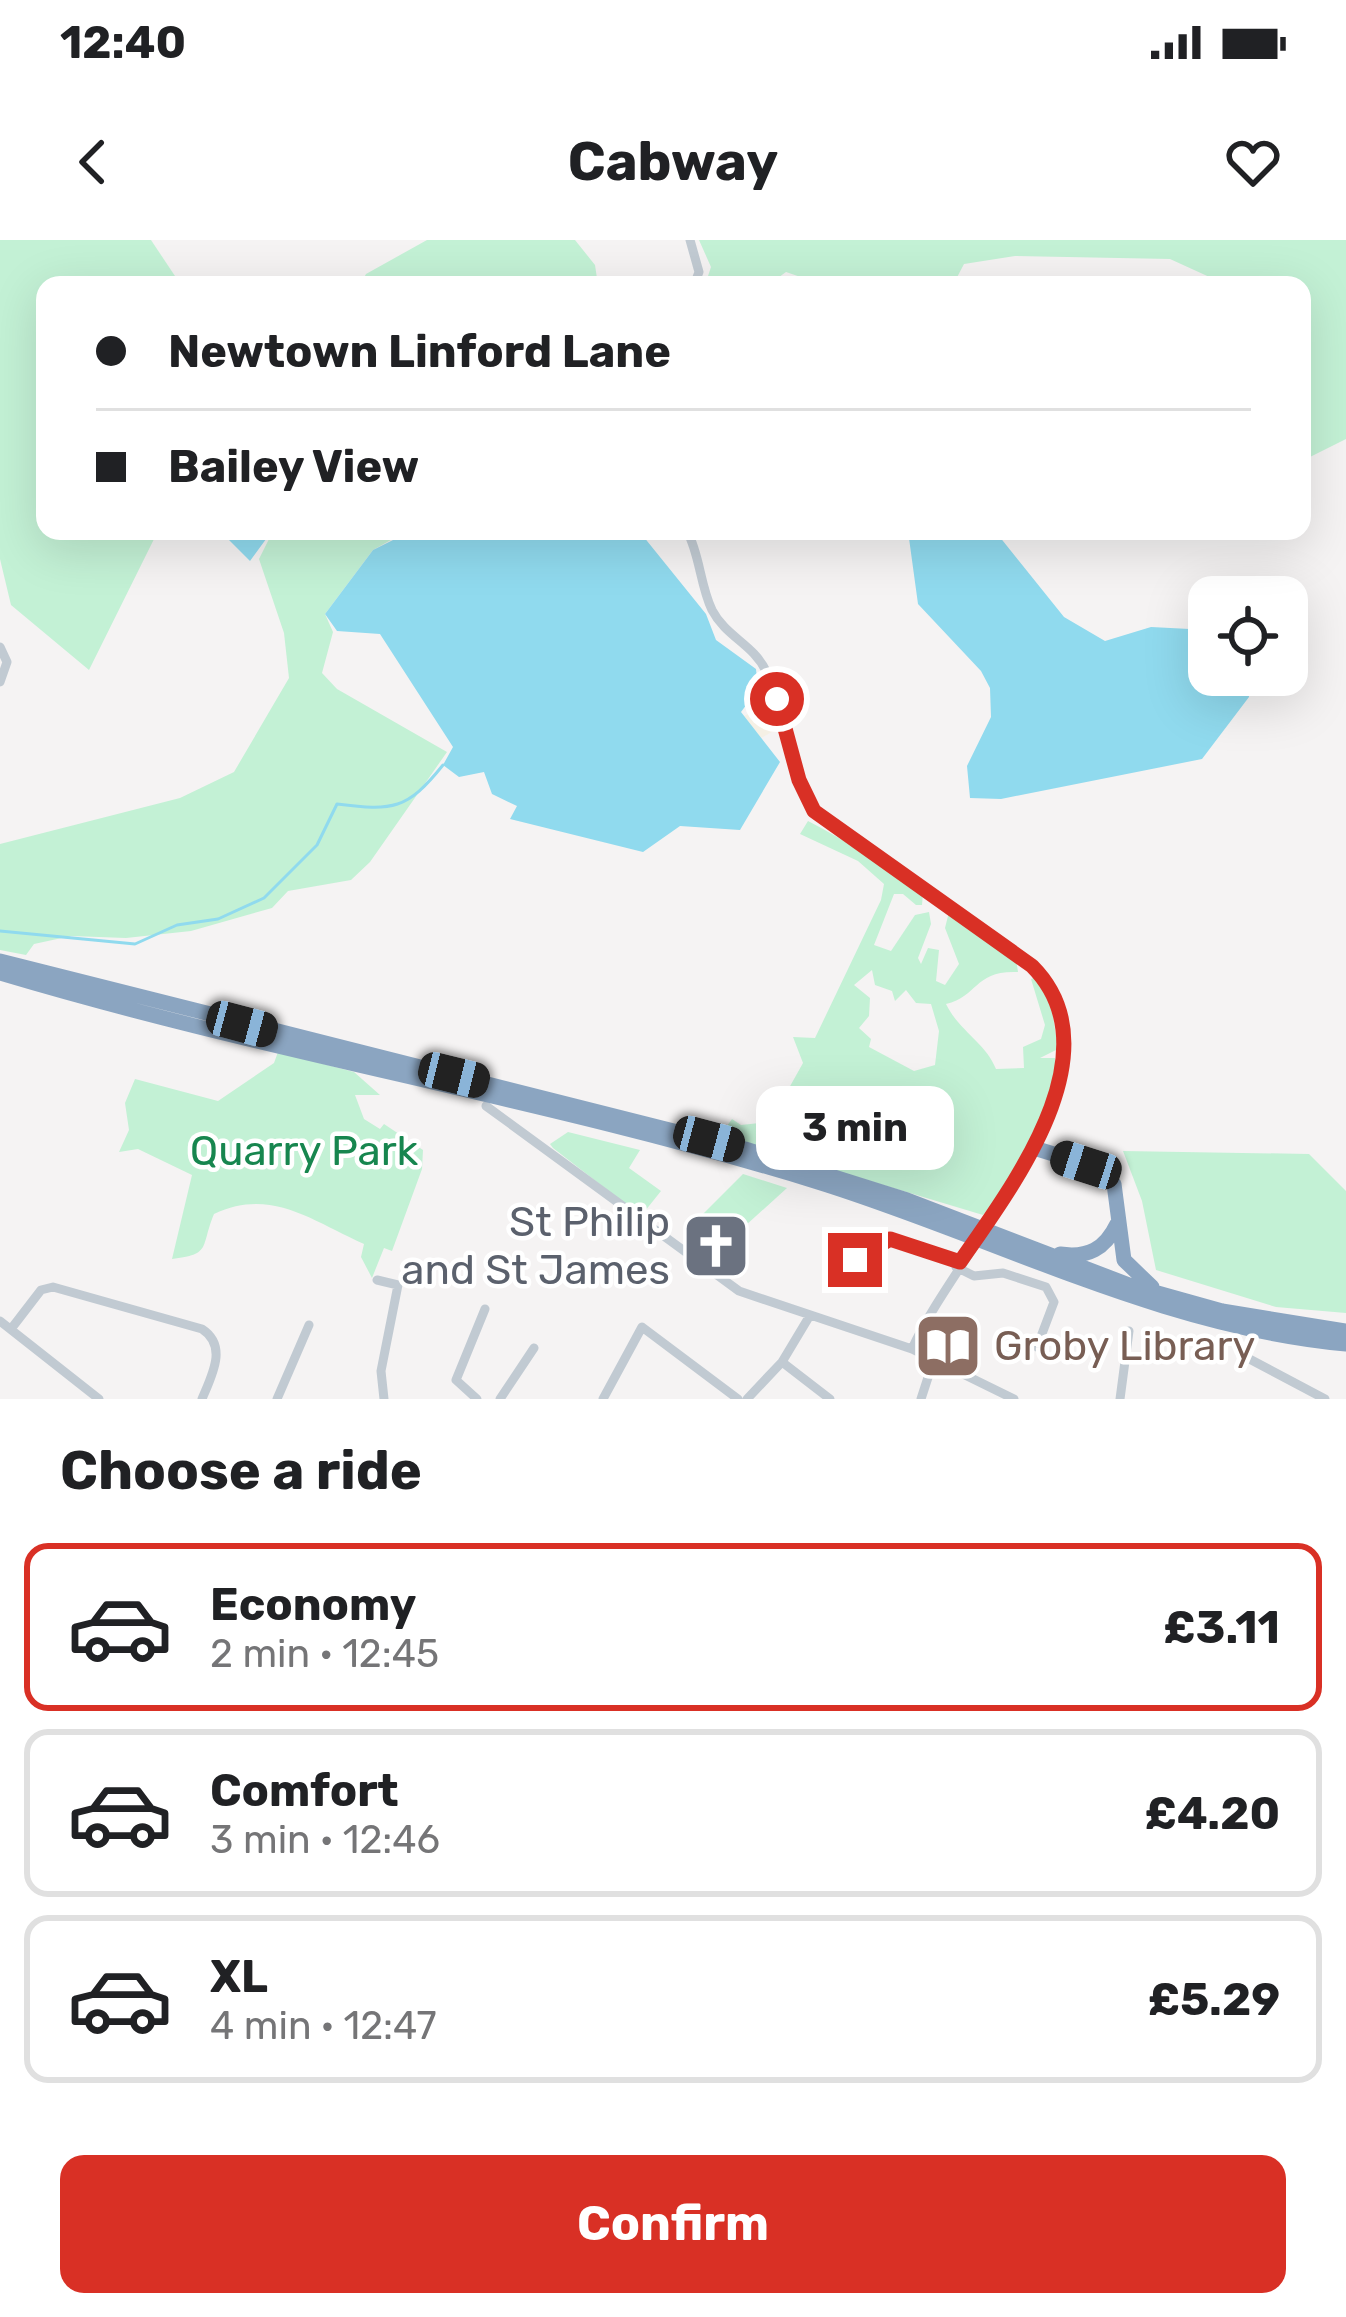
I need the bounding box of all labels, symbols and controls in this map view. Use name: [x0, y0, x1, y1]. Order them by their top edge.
text: 12:40: [60, 16, 186, 69]
icon: back: [60, 129, 126, 195]
icon: heart: [1220, 129, 1286, 195]
text: Cabway: [568, 130, 778, 194]
text: Newtown Linford Lane: [168, 325, 671, 378]
text: Bailey View: [168, 440, 419, 493]
map controls: [1188, 576, 1308, 696]
button: locate: [1188, 576, 1308, 696]
route start: [750, 672, 804, 726]
car: [203, 997, 281, 1051]
car: [415, 1049, 493, 1101]
callout: 3 min: [756, 1086, 954, 1170]
text: 3 min: [802, 1105, 908, 1151]
car: [670, 1112, 748, 1166]
park label: Quarry Park: [190, 1126, 419, 1176]
car: [1046, 1137, 1126, 1193]
place label: St Philip and St James: [401, 1197, 670, 1295]
church icon: St Philip and St James: [681, 1211, 751, 1281]
route end: [828, 1233, 882, 1287]
library icon: Groby Library: [913, 1311, 983, 1381]
place label: Groby Library: [994, 1321, 1256, 1371]
text: Choose a ride: [60, 1439, 422, 1503]
icon: car: [66, 1573, 174, 1681]
text: Economy: [210, 1578, 416, 1631]
text: £3.11: [1163, 1601, 1280, 1654]
text: 2 min · 12:45: [210, 1631, 439, 1677]
icon: car: [66, 1759, 174, 1867]
text: Comfort: [210, 1764, 399, 1817]
text: £4.20: [1145, 1787, 1280, 1840]
text: 3 min · 12:46: [210, 1817, 440, 1863]
icon: car: [66, 1945, 174, 2053]
text: XL: [210, 1950, 268, 2003]
text: £5.29: [1148, 1973, 1280, 2026]
text: 4 min · 12:47: [210, 2003, 437, 2049]
button: Confirm: [60, 2155, 1286, 2293]

